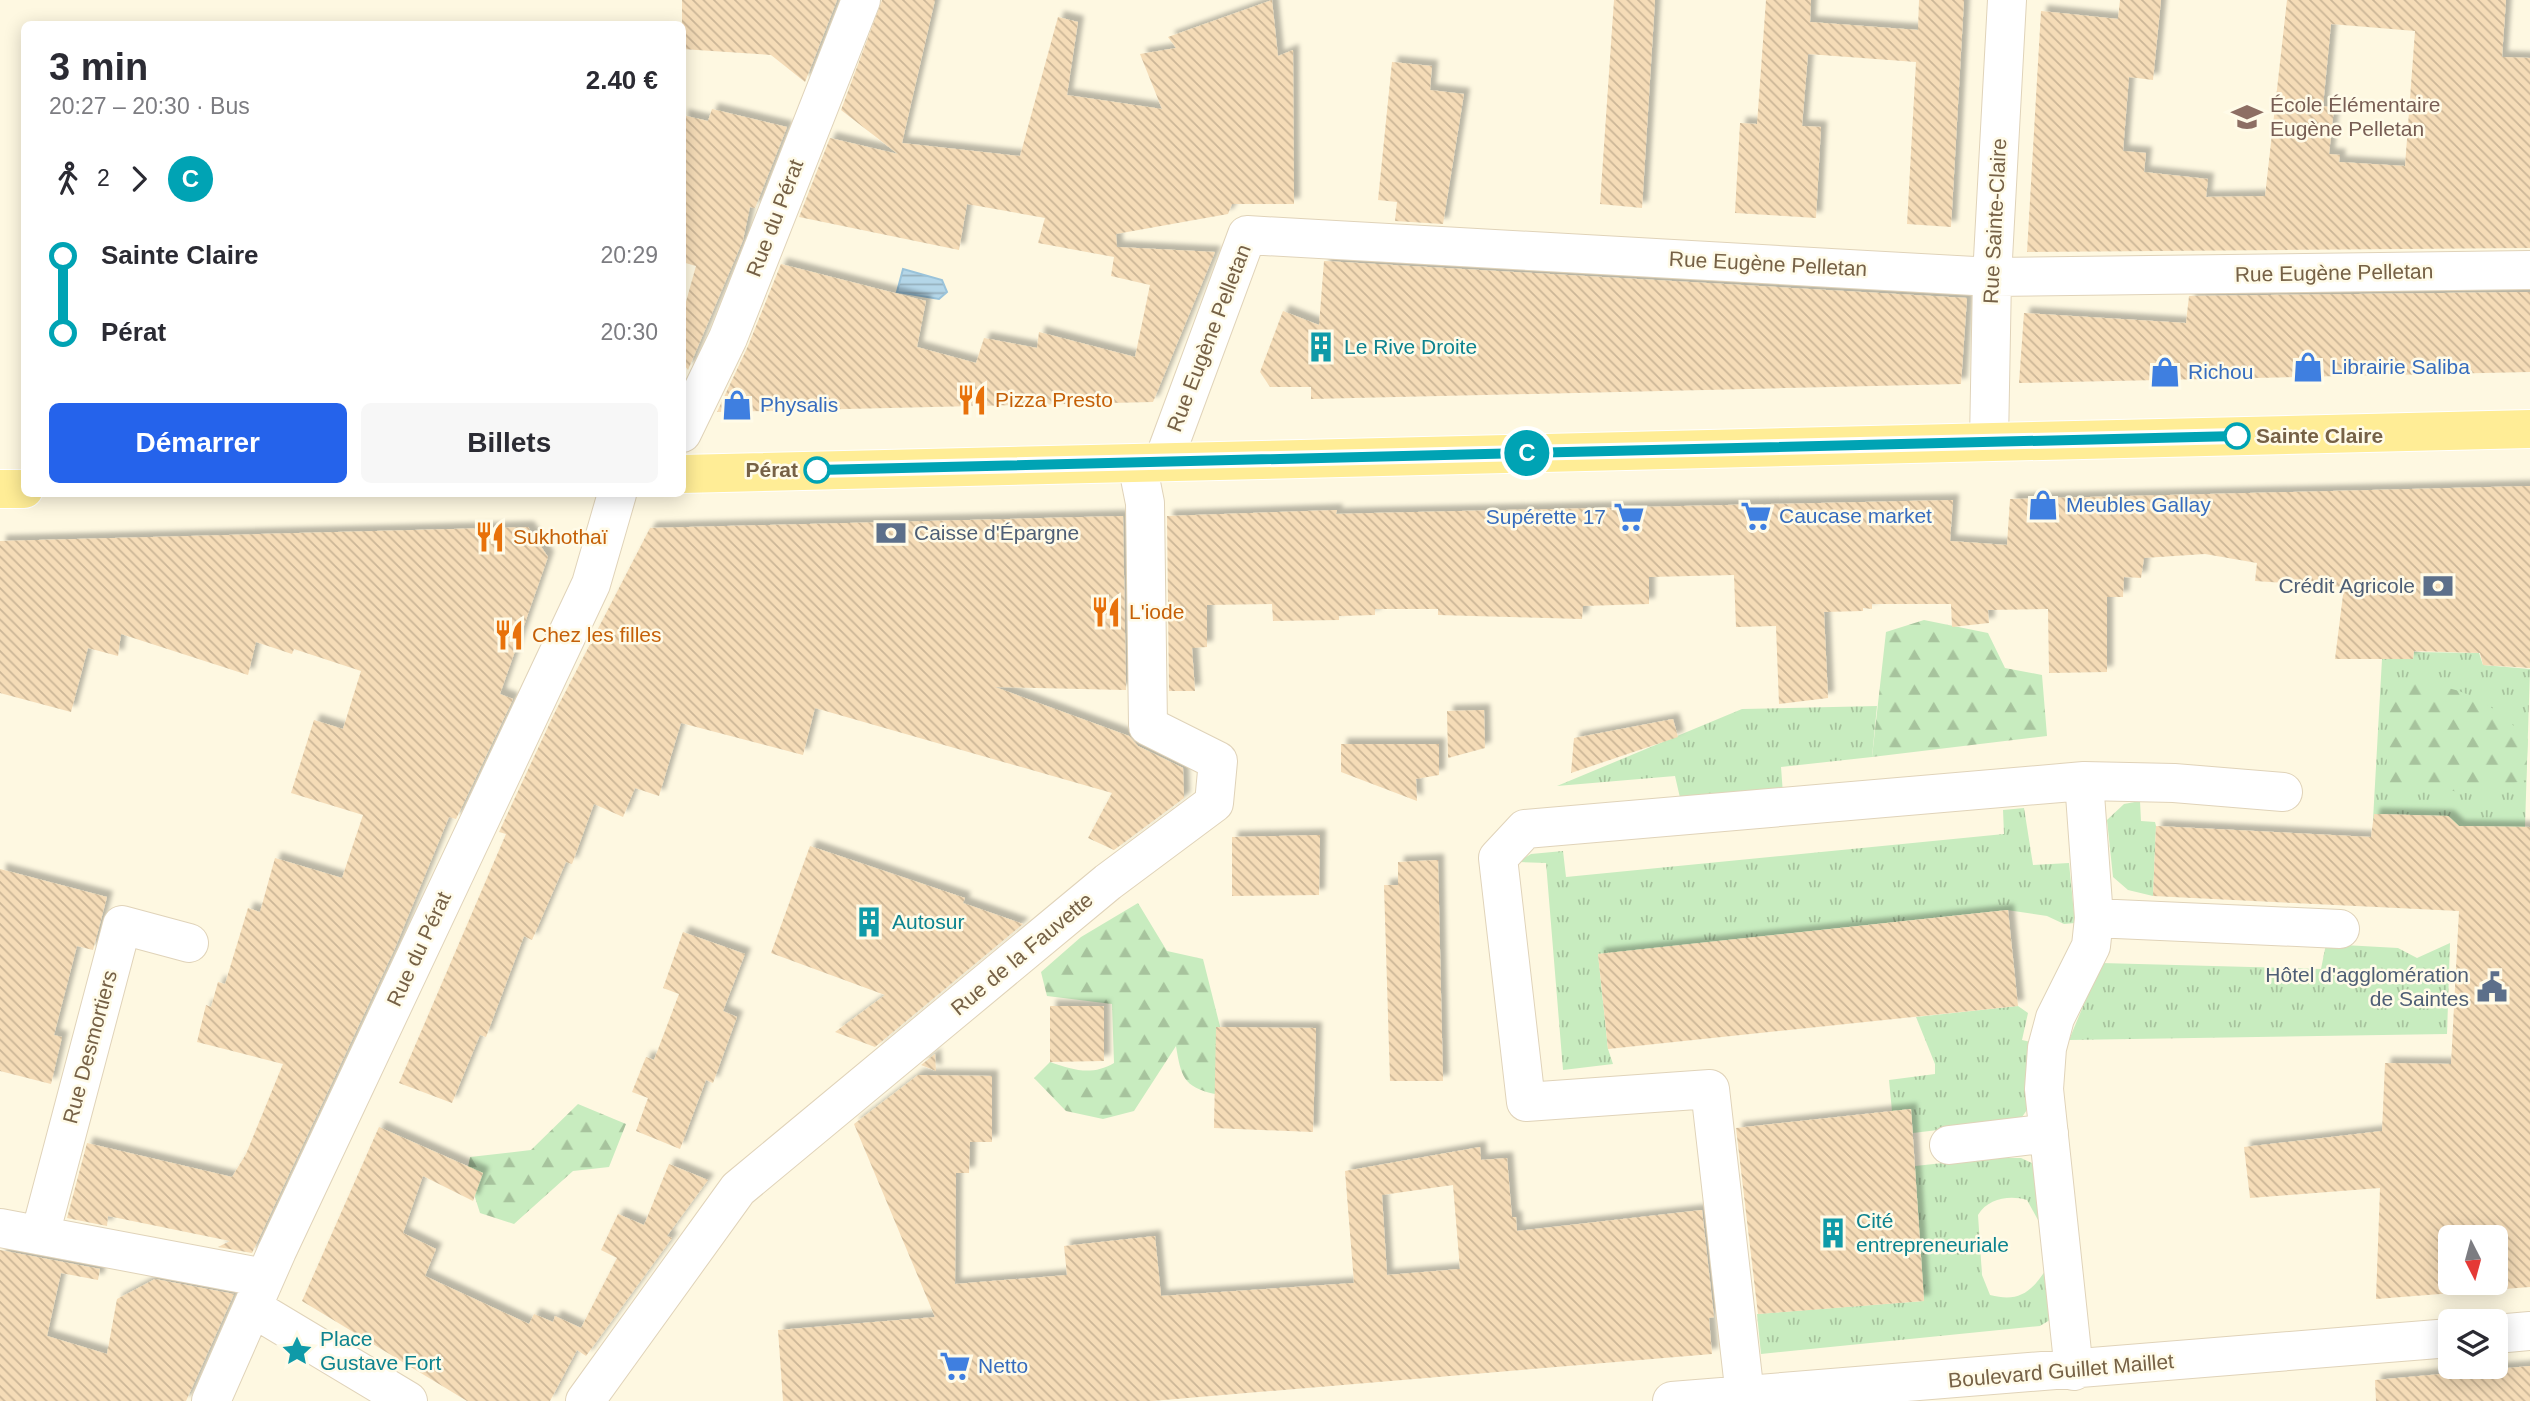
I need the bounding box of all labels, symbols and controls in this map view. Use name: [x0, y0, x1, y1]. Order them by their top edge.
text: 3 min: [49, 46, 148, 88]
text: 2.40 €: [586, 65, 658, 95]
text: 20:27 – 20:30 · Bus: [49, 93, 250, 119]
place label: École Élémentaire Eugène Pelletan: [2270, 93, 2440, 140]
school or university icon: École Élémentaire Eugène Pelletan: [2230, 100, 2264, 134]
street label: Rue Sainte-Claire: [1979, 138, 2010, 304]
street label: Rue du Pérat: [742, 156, 808, 280]
icon: walk: [49, 160, 87, 198]
icon: forward: [120, 160, 158, 198]
text: 2: [97, 165, 110, 191]
text: C: [182, 165, 199, 192]
text: Sainte Claire: [101, 240, 259, 270]
street label: Rue Eugène Pelletan: [1162, 241, 1255, 435]
text: 20:29: [600, 242, 658, 268]
street label: Rue Eugène Pelletan: [1668, 247, 1868, 280]
street label: Rue Eugène Pelletan: [2235, 259, 2433, 286]
text: Pérat: [101, 317, 166, 347]
text: 20:30: [600, 319, 658, 345]
building icon: Le Rive Droite: [1304, 330, 1338, 364]
place label: Le Rive Droite: [1344, 335, 1477, 358]
shop icon: Librairie Saliba: [2291, 350, 2325, 384]
shop icon: Richou: [2148, 355, 2182, 389]
place label: Librairie Saliba: [2331, 355, 2470, 378]
place label: Richou: [2188, 360, 2253, 383]
restaurant icon: Pizza Presto: [955, 383, 989, 417]
shop icon: Physalis: [720, 388, 754, 422]
place label: Pizza Presto: [995, 388, 1113, 411]
place label: Physalis: [760, 393, 838, 416]
button: Démarrer: [49, 403, 347, 483]
button: Billets: [361, 403, 658, 483]
marker: Sainte Claire: [2224, 423, 2250, 449]
place label: Sainte Claire: [2256, 424, 2383, 447]
line badge: C: [1504, 430, 1550, 476]
text: C: [1518, 439, 1536, 466]
marker: Pérat: [804, 457, 830, 483]
place label: Pérat: [745, 458, 798, 481]
shop icon: Meubles Gallay: [2026, 488, 2060, 522]
place label: Meubles Gallay: [2066, 493, 2211, 516]
supermarket icon: Caucase market: [1739, 499, 1773, 533]
supermarket icon: Supérette 17: [1612, 500, 1646, 534]
place label: Caucase market: [1779, 504, 1932, 527]
place label: Supérette 17: [1486, 505, 1606, 528]
bank icon: Caisse d'Épargne: [874, 516, 908, 550]
restaurant icon: Sukhothaï: [473, 520, 507, 554]
place label: Caisse d'Épargne: [914, 521, 1079, 544]
place label: Sukhothaï: [513, 525, 608, 548]
bank icon: Crédit Agricole: [2421, 569, 2455, 603]
place label: Crédit Agricole: [2278, 574, 2415, 597]
restaurant icon: L'iode: [1089, 595, 1123, 629]
place label: L'iode: [1129, 600, 1184, 623]
restaurant icon: Chez les filles: [492, 618, 526, 652]
place label: Chez les filles: [532, 623, 662, 646]
street label: Rue du Pérat: [382, 888, 455, 1010]
street label: Rue de la Fauvette: [946, 888, 1097, 1019]
building icon: Autosur: [852, 905, 886, 939]
place label: Autosur: [892, 910, 964, 933]
place label: Hôtel d'agglomération de Saintes: [2265, 963, 2469, 1010]
street label: Rue Desmortiers: [58, 968, 121, 1126]
public building icon: Hôtel d'agglomération de Saintes: [2475, 970, 2509, 1004]
place label: Cité entrepreneuriale: [1856, 1209, 2009, 1256]
building icon: Cité entrepreneuriale: [1816, 1216, 1850, 1250]
north arrow: [2438, 1225, 2508, 1295]
map controls: [2438, 1225, 2508, 1379]
button: layers: [2438, 1309, 2508, 1379]
place label: Place Gustave Fort: [320, 1327, 442, 1374]
place icon: Place Gustave Fort: [280, 1334, 314, 1368]
supermarket icon: Netto: [938, 1349, 972, 1383]
street label: Boulevard Guillet Maillet: [1947, 1349, 2175, 1392]
place label: Netto: [978, 1354, 1028, 1377]

